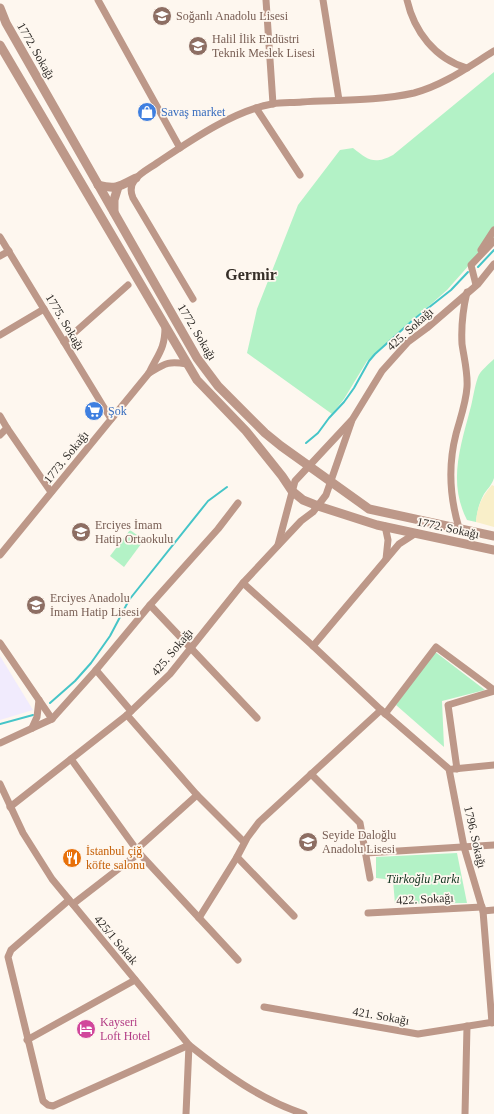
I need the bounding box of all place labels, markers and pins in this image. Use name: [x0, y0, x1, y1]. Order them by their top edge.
school or university icon: Soğanlı Anadolu Lisesi: [151, 5, 173, 27]
place label: Soğanlı Anadolu Lisesi: [176, 9, 289, 23]
place label: Halil İlik Endüstri Teknik Meslek Lisesi: [212, 32, 316, 60]
school or university icon: Halil İlik Endüstri Teknik Meslek Lisesi: [187, 35, 209, 57]
shop icon: Savaş market: [136, 101, 158, 123]
place label: Savaş market: [161, 105, 226, 119]
supermarket icon: Şok: [83, 400, 105, 422]
place label: Şok: [108, 404, 127, 418]
place label: Erciyes İmam Hatip Ortaokulu: [95, 518, 173, 546]
school or university icon: Erciyes İmam Hatip Ortaokulu: [70, 521, 92, 543]
place label: Erciyes Anadolu İmam Hatip Lisesi: [50, 591, 140, 619]
school or university icon: Erciyes Anadolu İmam Hatip Lisesi: [25, 594, 47, 616]
place label: Seyide Daloğlu Anadolu Lisesi: [322, 828, 396, 856]
school or university icon: Seyide Daloğlu Anadolu Lisesi: [297, 831, 319, 853]
place label: İstanbul çiğ köfte salonu: [86, 844, 145, 872]
restaurant icon: İstanbul çiğ köfte salonu: [61, 847, 83, 869]
place label: Kayseri Loft Hotel: [100, 1015, 151, 1043]
hotel icon: Kayseri Loft Hotel: [75, 1018, 97, 1040]

